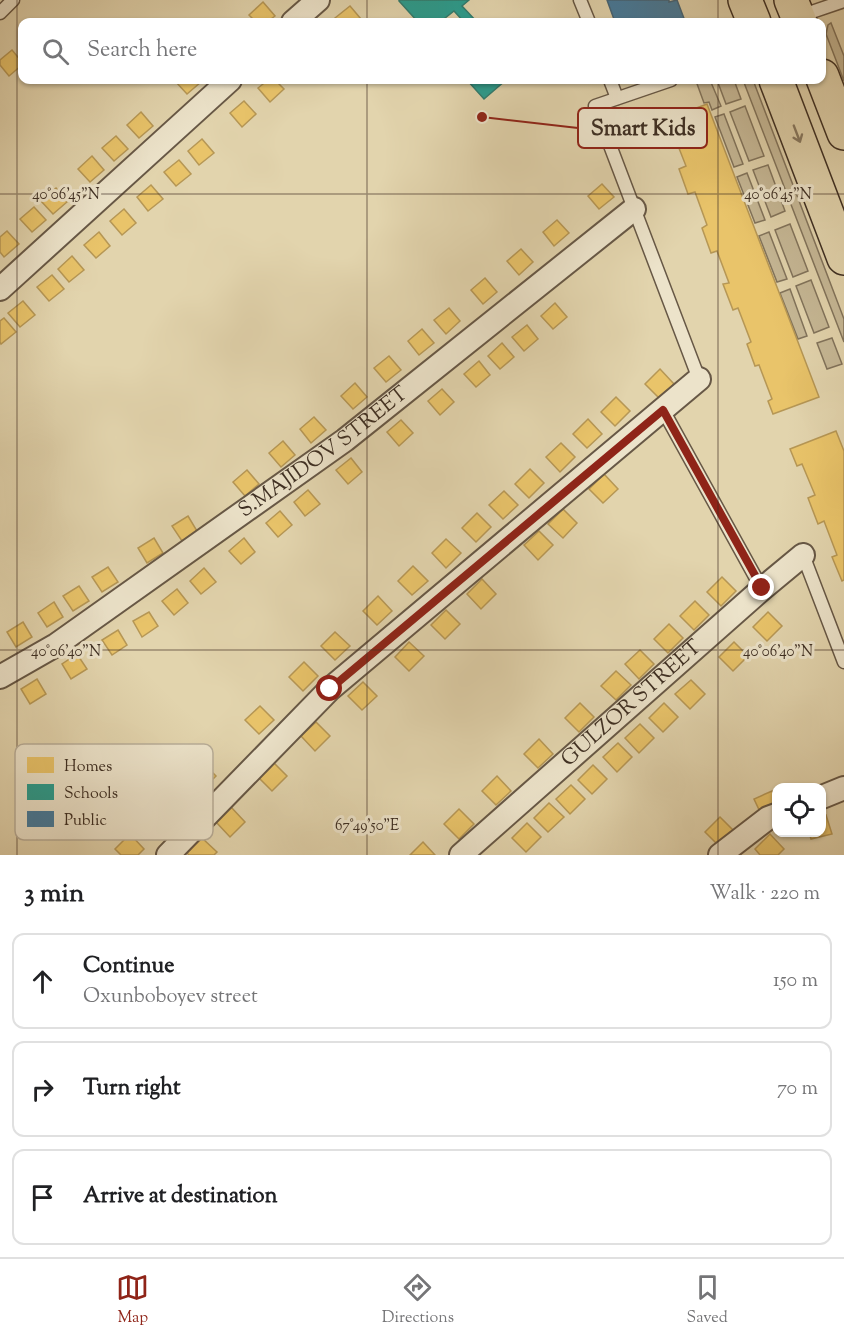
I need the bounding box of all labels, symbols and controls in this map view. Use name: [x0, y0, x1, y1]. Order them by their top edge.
search box: [18, 18, 826, 84]
icon: search: [39, 35, 72, 68]
text: Search here: [87, 35, 197, 67]
callout: Smart Kids: [578, 108, 707, 148]
text: Smart Kids: [591, 114, 696, 146]
one-way arrow: [792, 124, 803, 143]
text: 40°06'45"N: [32, 185, 100, 206]
text: 40°06'45"N: [744, 185, 812, 206]
street label: S.MAJIDOV STREET: [233, 380, 415, 526]
route end: [748, 574, 774, 600]
street label: GULZOR STREET: [555, 633, 709, 774]
text: 40°06'40"N: [31, 642, 101, 663]
text: 40°06'40"N: [743, 642, 813, 663]
route start: [316, 675, 342, 701]
legend: [15, 744, 213, 840]
text: Homes: [64, 756, 112, 779]
text: Schools: [64, 783, 118, 806]
map controls: [772, 783, 826, 837]
button: locate: [772, 783, 826, 837]
text: Public: [64, 810, 107, 833]
text: 67°49'50"E: [335, 816, 399, 837]
text: 3 min: [24, 876, 84, 913]
text: Walk · 220 m: [709, 880, 820, 909]
text: Continue: [83, 951, 174, 983]
icon: ahead: [26, 965, 59, 998]
text: 150 m: [773, 967, 818, 996]
text: Oxunboboyev street: [83, 983, 258, 1012]
icon: right: [26, 1073, 59, 1106]
text: Turn right: [83, 1073, 180, 1105]
text: 70 m: [777, 1075, 818, 1104]
icon: arrive: [26, 1181, 59, 1214]
text: Arrive at destination: [83, 1181, 278, 1213]
tab: Map: [116, 1271, 149, 1330]
tab: Directions: [382, 1271, 454, 1330]
tab: Saved: [687, 1271, 728, 1330]

